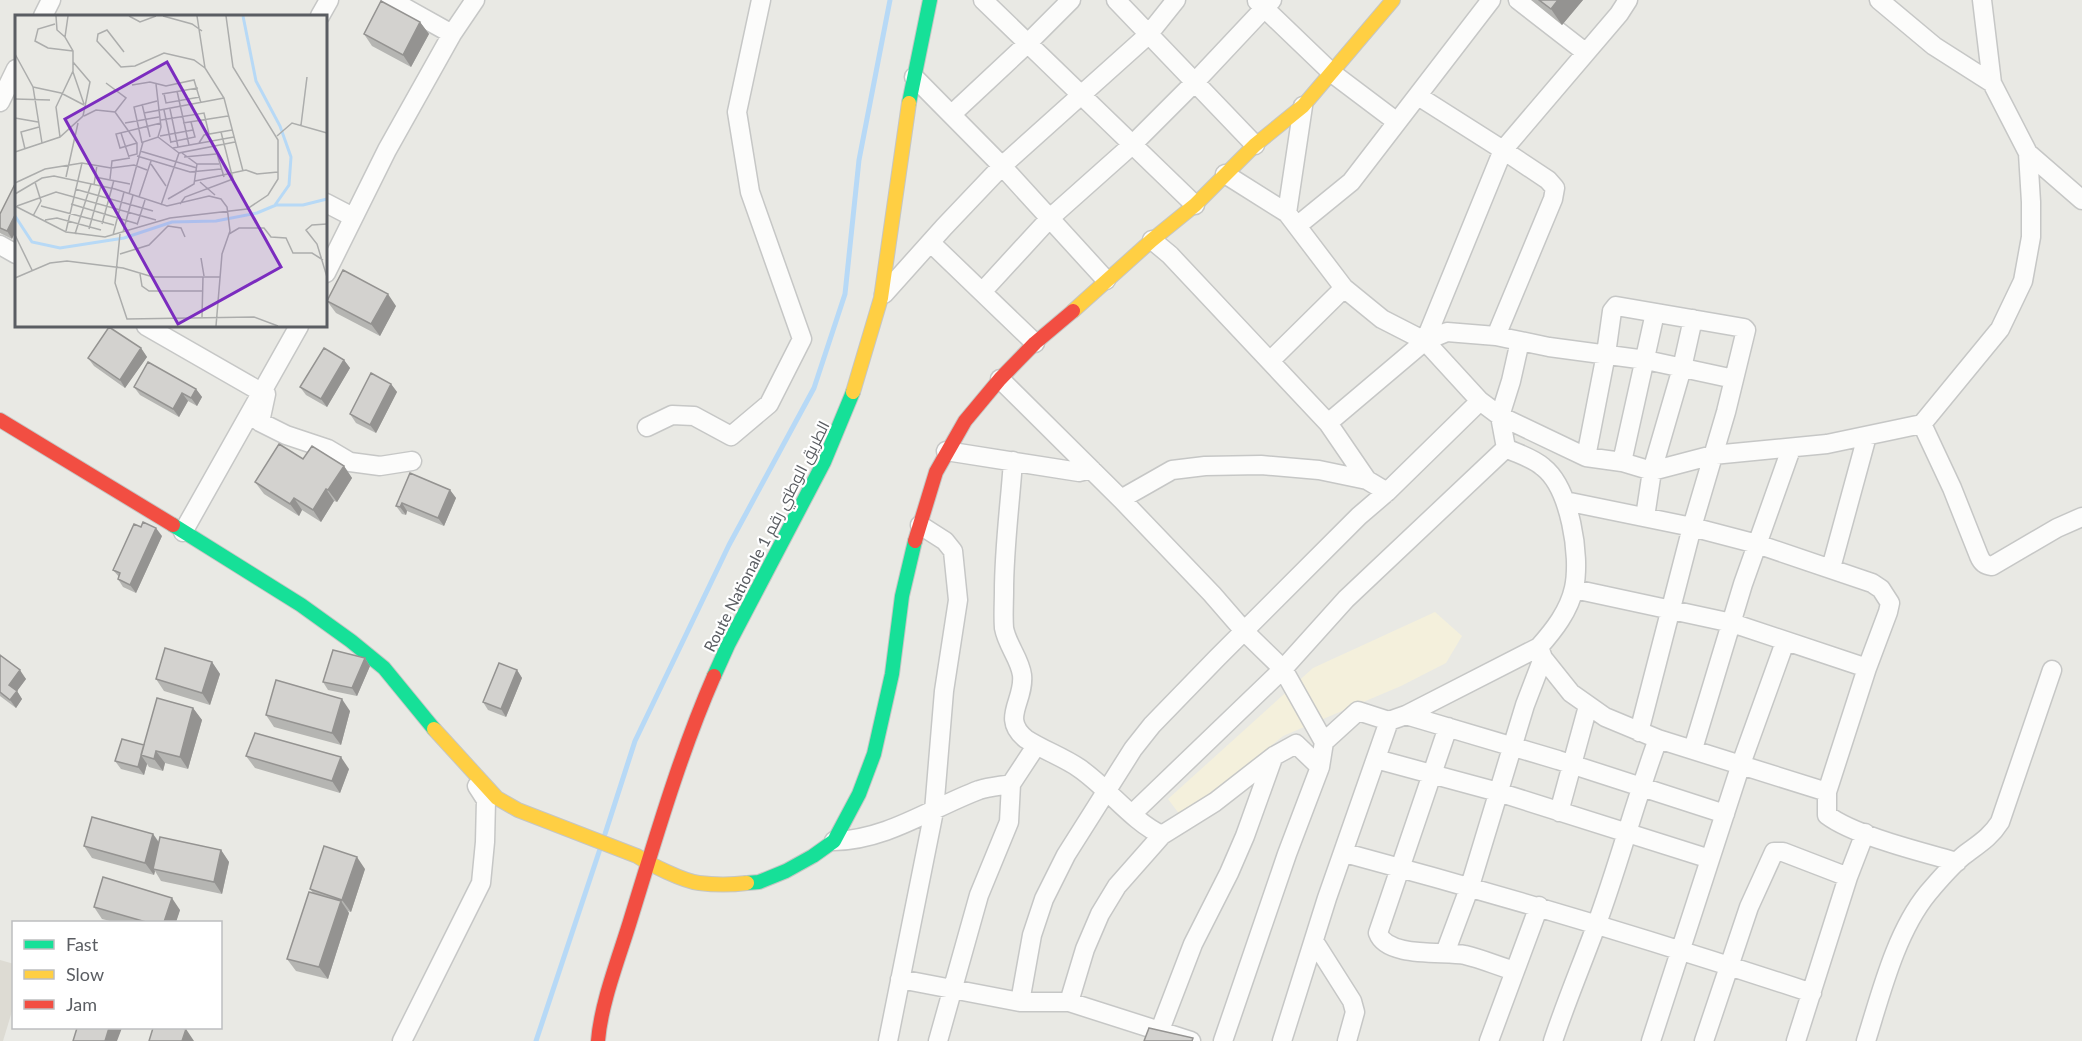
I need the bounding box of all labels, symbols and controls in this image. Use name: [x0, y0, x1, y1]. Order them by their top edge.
inset map: [15, 15, 327, 327]
street label: Route Nationale الطريق الوطني رقم 1: [699, 417, 837, 657]
legend: [12, 921, 222, 1029]
text: Fast: [66, 933, 99, 955]
text: Slow: [66, 963, 104, 985]
text: Jam: [66, 993, 97, 1015]

